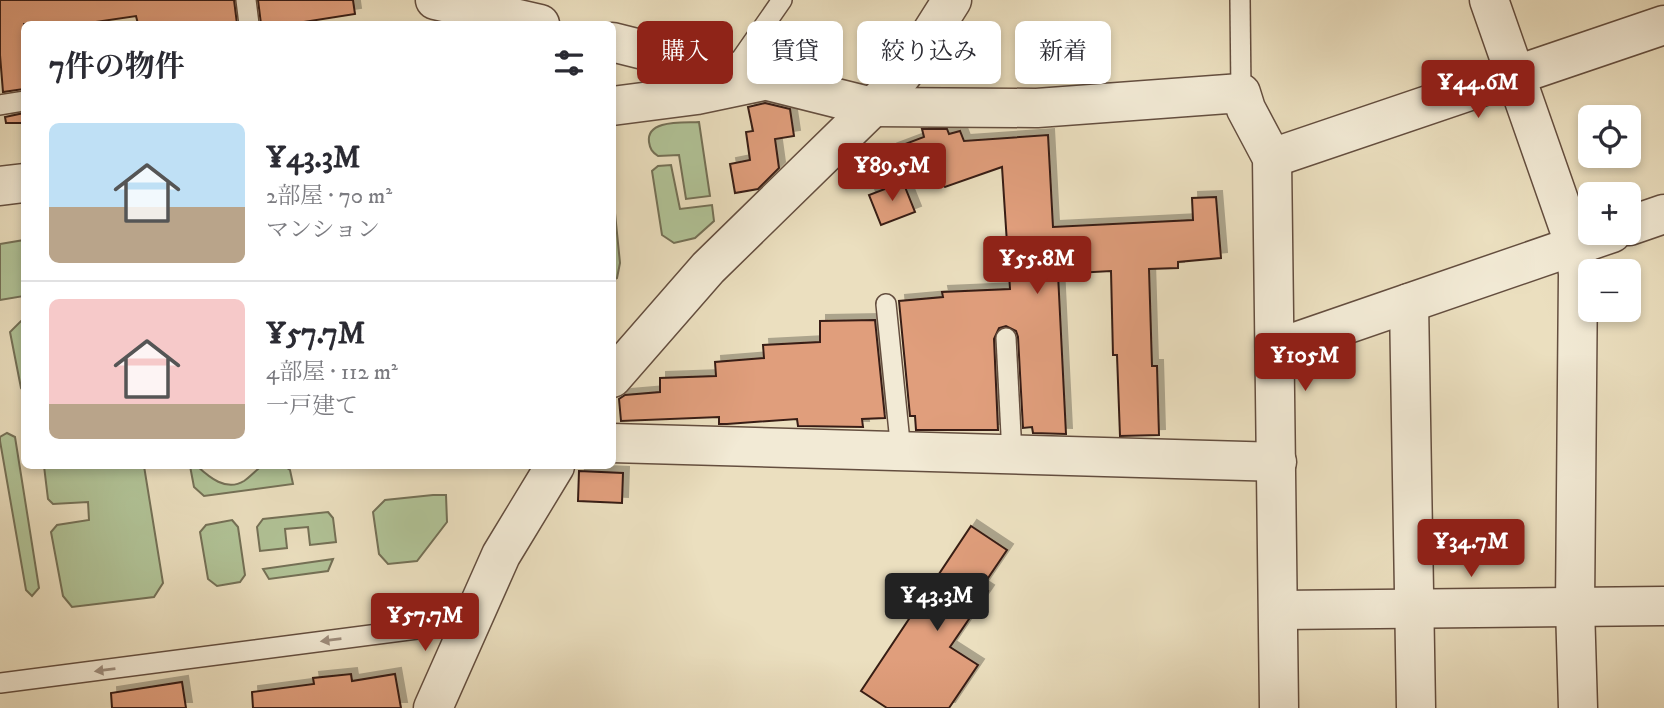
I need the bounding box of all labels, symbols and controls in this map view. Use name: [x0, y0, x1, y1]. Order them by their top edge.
chip: 購入: [637, 21, 733, 84]
chip: 賃貸: [747, 21, 843, 84]
chip: 絞り込み: [857, 21, 1001, 84]
chip: 新着: [1015, 21, 1111, 84]
icon: filters: [550, 44, 588, 82]
text: 7件の物件: [49, 49, 185, 86]
pin: ¥44.6M: [1421, 60, 1535, 120]
text: ¥44.6M: [1438, 68, 1518, 97]
map controls: [1578, 105, 1641, 322]
button: locate: [1578, 105, 1641, 168]
text: ¥43.3M: [266, 140, 360, 177]
pin: ¥89.5M: [835, 144, 949, 203]
icon: home: [105, 151, 189, 235]
text: ¥89.5M: [854, 151, 930, 180]
text: 2部屋 · 70 m²: [266, 182, 392, 211]
button: +: [1578, 182, 1641, 245]
text: マンション: [266, 216, 380, 245]
pin: ¥55.8M: [980, 236, 1094, 296]
text: ¥55.8M: [999, 244, 1075, 273]
button: −: [1578, 259, 1641, 322]
text: ¥57.7M: [266, 316, 365, 353]
icon: home: [105, 327, 189, 411]
pin: ¥105M: [1256, 334, 1354, 393]
text: ¥105M: [1271, 341, 1339, 370]
text: 4部屋 · 112 m²: [266, 358, 398, 387]
text: 一戸建て: [266, 392, 358, 421]
pin: ¥34.7M: [1414, 520, 1528, 579]
text: ¥34.7M: [1433, 527, 1509, 556]
pin: ¥43.3M: [880, 574, 994, 633]
text: ¥43.3M: [901, 581, 973, 610]
pin: ¥57.7M: [368, 594, 482, 653]
text: ¥57.7M: [387, 601, 463, 630]
one-way arrow: [319, 635, 341, 646]
one-way arrow: [94, 664, 116, 675]

